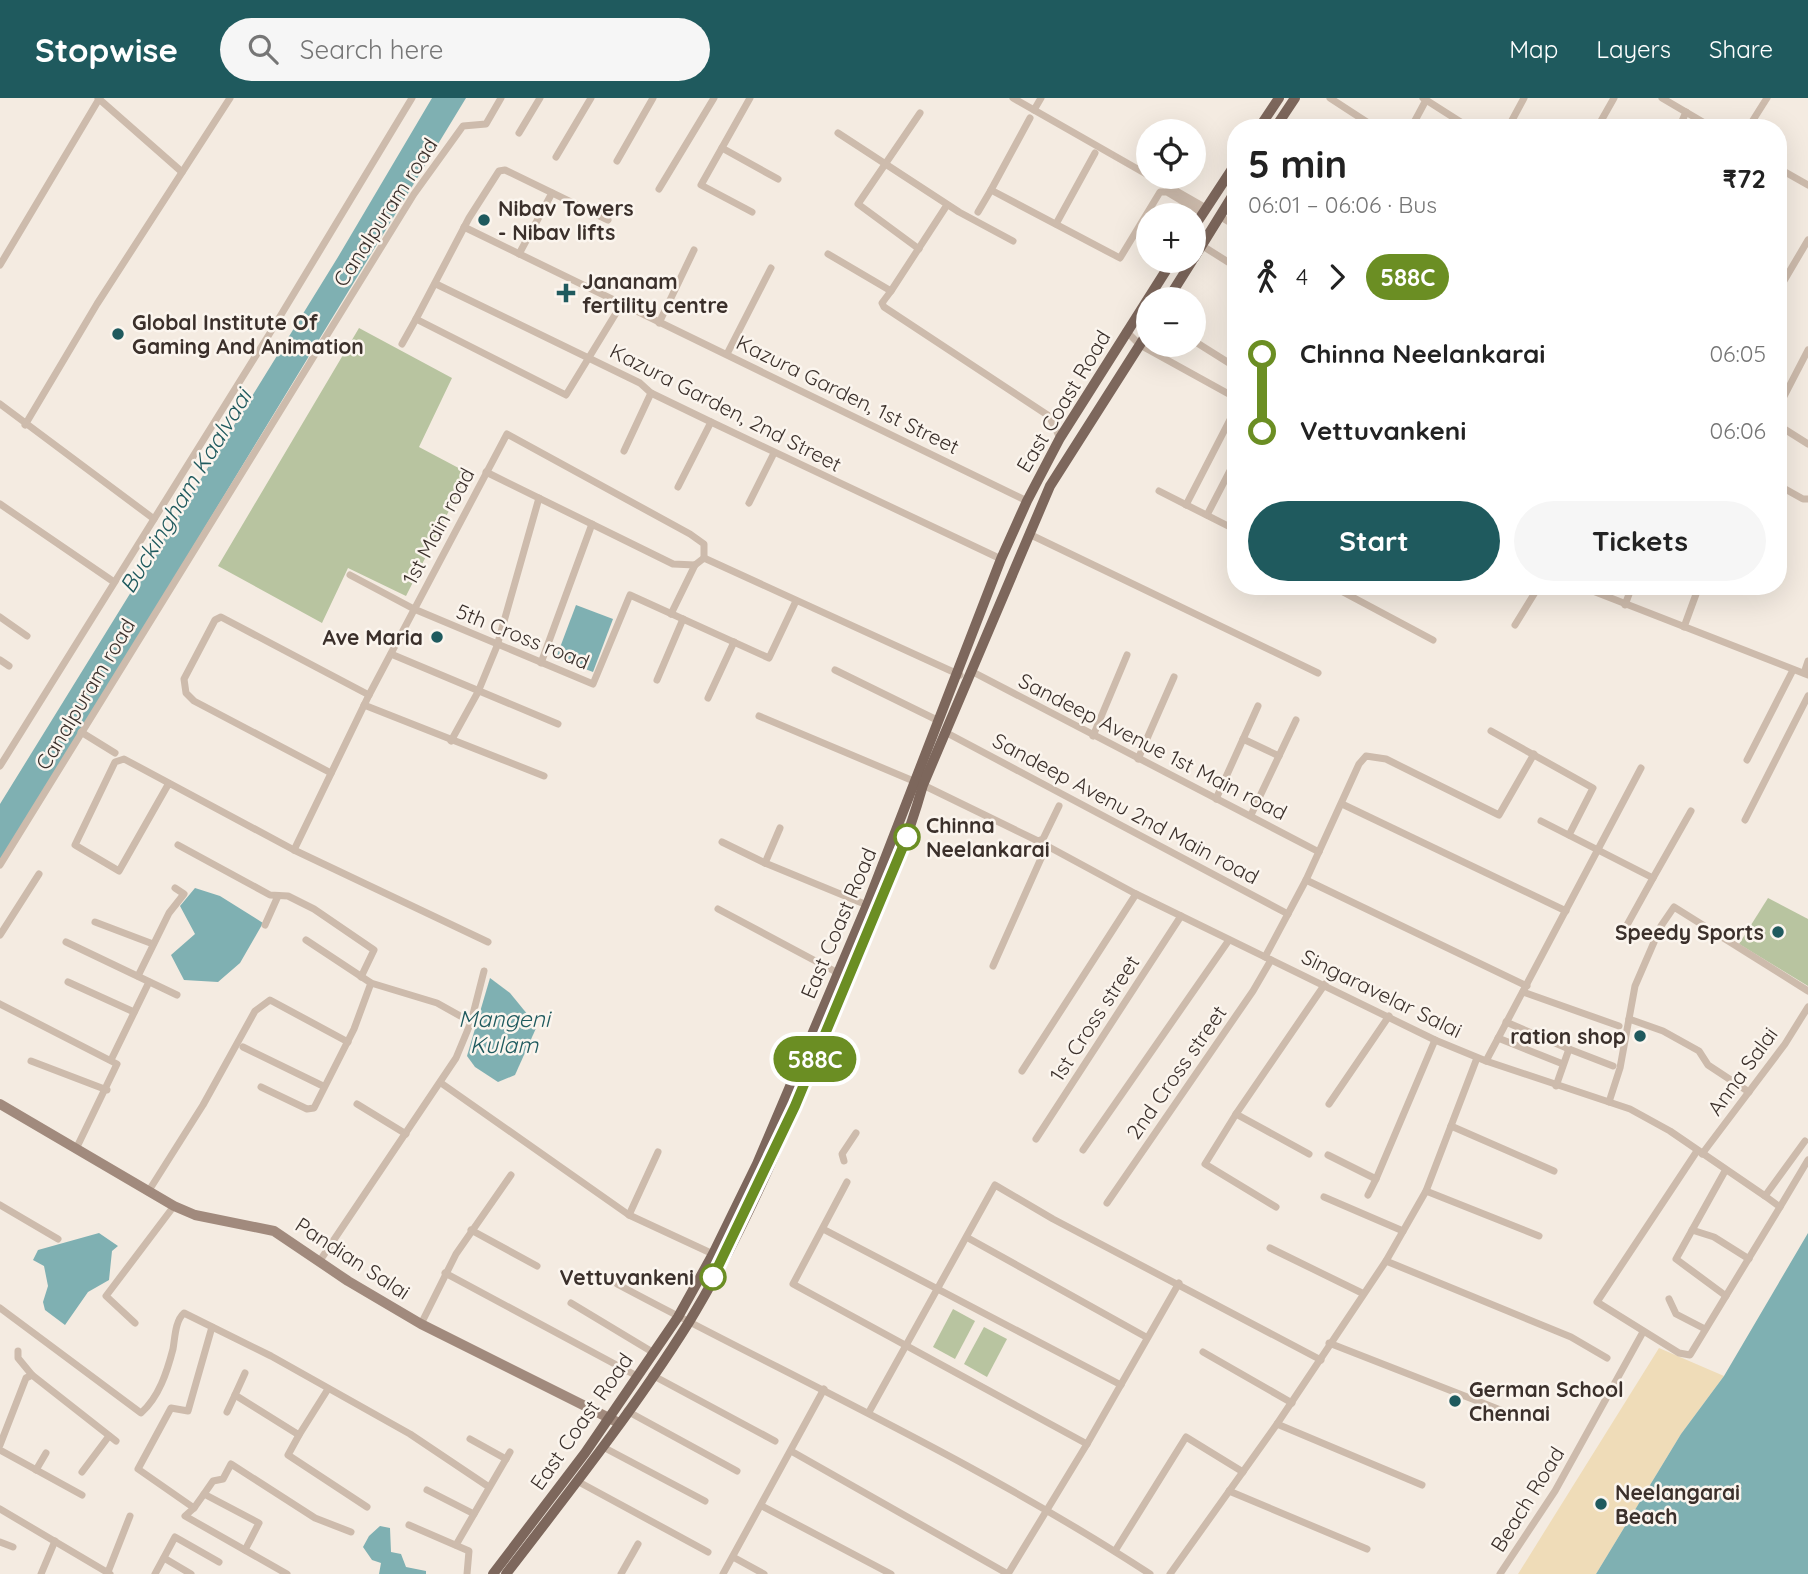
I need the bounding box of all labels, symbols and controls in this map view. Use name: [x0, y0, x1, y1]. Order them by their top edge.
search box: [220, 18, 710, 81]
text: Stopwise: [35, 29, 178, 70]
icon: search: [244, 30, 282, 68]
text: Search here: [300, 33, 443, 66]
text: Map: [1509, 34, 1558, 64]
text: Layers: [1596, 34, 1671, 64]
text: Share: [1709, 34, 1773, 64]
map controls: [1136, 119, 1206, 357]
button: locate: [1136, 119, 1206, 189]
street label: Canalpuram road: [327, 133, 443, 291]
text: 5 min: [1248, 140, 1347, 188]
text: ₹72: [1723, 162, 1766, 195]
text: 06:01 – 06:06 · Bus: [1248, 190, 1437, 219]
place label: Nibav Towers - Nibav lifts: [498, 195, 634, 245]
button: +: [1136, 203, 1206, 273]
marker: Nibav Towers - Nibav lifts: [476, 212, 492, 228]
icon: walk: [1248, 258, 1286, 296]
icon: forward: [1318, 258, 1356, 296]
text: 4: [1296, 262, 1308, 291]
text: 588C: [1380, 262, 1435, 292]
place label: Jananam fertility centre: [582, 268, 728, 318]
marker: Jananam fertility centre: [556, 283, 576, 303]
button: −: [1136, 287, 1206, 357]
place label: Global Institute Of Gaming And Animation: [132, 309, 364, 359]
street label: East Coast Road: [1010, 325, 1116, 477]
marker: Global Institute Of Gaming And Animation: [110, 326, 126, 342]
street label: Kazura Garden, 1st Street: [732, 329, 964, 459]
street label: Kazura Garden, 2nd Street: [606, 337, 846, 477]
text: Chinna Neelankarai: [1300, 337, 1545, 370]
text: 06:05: [1709, 339, 1766, 368]
water label: Buckingham Kaalvaai: [113, 381, 259, 598]
text: Vettuvankeni: [1300, 414, 1466, 447]
text: 06:06: [1710, 416, 1766, 445]
street label: 1st Main road: [396, 463, 480, 589]
button: Start: [1248, 501, 1500, 581]
button: Tickets: [1514, 501, 1766, 581]
street label: 5th Cross road: [453, 597, 593, 675]
street label: Canalpuram road: [30, 614, 140, 774]
place label: Ave Maria: [323, 624, 423, 650]
marker: Ave Maria: [429, 629, 445, 645]
street label: Sandeep Avenue 1st Main road: [1014, 667, 1292, 825]
street label: Sandeep Avenu 2nd Main road: [988, 727, 1264, 889]
place label: Chinna Neelankarai: [926, 812, 1050, 862]
marker: Chinna Neelankarai: [894, 824, 920, 850]
street label: East Coast Road: [795, 844, 881, 1002]
place label: Speedy Sports: [1615, 919, 1764, 945]
marker: Speedy Sports: [1770, 924, 1786, 940]
street label: Singaravelar Salai: [1298, 943, 1466, 1043]
street label: 1st Cross street: [1044, 950, 1144, 1086]
street label: 2nd Cross street: [1120, 1000, 1232, 1144]
water label: Mangeni Kulam: [458, 1004, 553, 1059]
street label: Anna Salai: [1701, 1022, 1783, 1120]
place label: ration shop: [1510, 1023, 1626, 1049]
marker: ration shop: [1632, 1028, 1648, 1044]
line badge: 588C: [766, 1036, 864, 1082]
text: 588C: [787, 1044, 843, 1074]
street label: Pandian Salai: [291, 1211, 415, 1305]
place label: Vettuvankeni: [560, 1264, 694, 1290]
marker: Vettuvankeni: [700, 1264, 726, 1290]
street label: East Coast Road: [524, 1347, 638, 1495]
place label: German School Chennai: [1469, 1376, 1624, 1426]
marker: German School Chennai: [1447, 1393, 1463, 1409]
street label: Beach Road: [1484, 1442, 1570, 1556]
place label: Neelangarai Beach: [1615, 1479, 1740, 1529]
marker: Neelangarai Beach: [1593, 1496, 1609, 1512]

